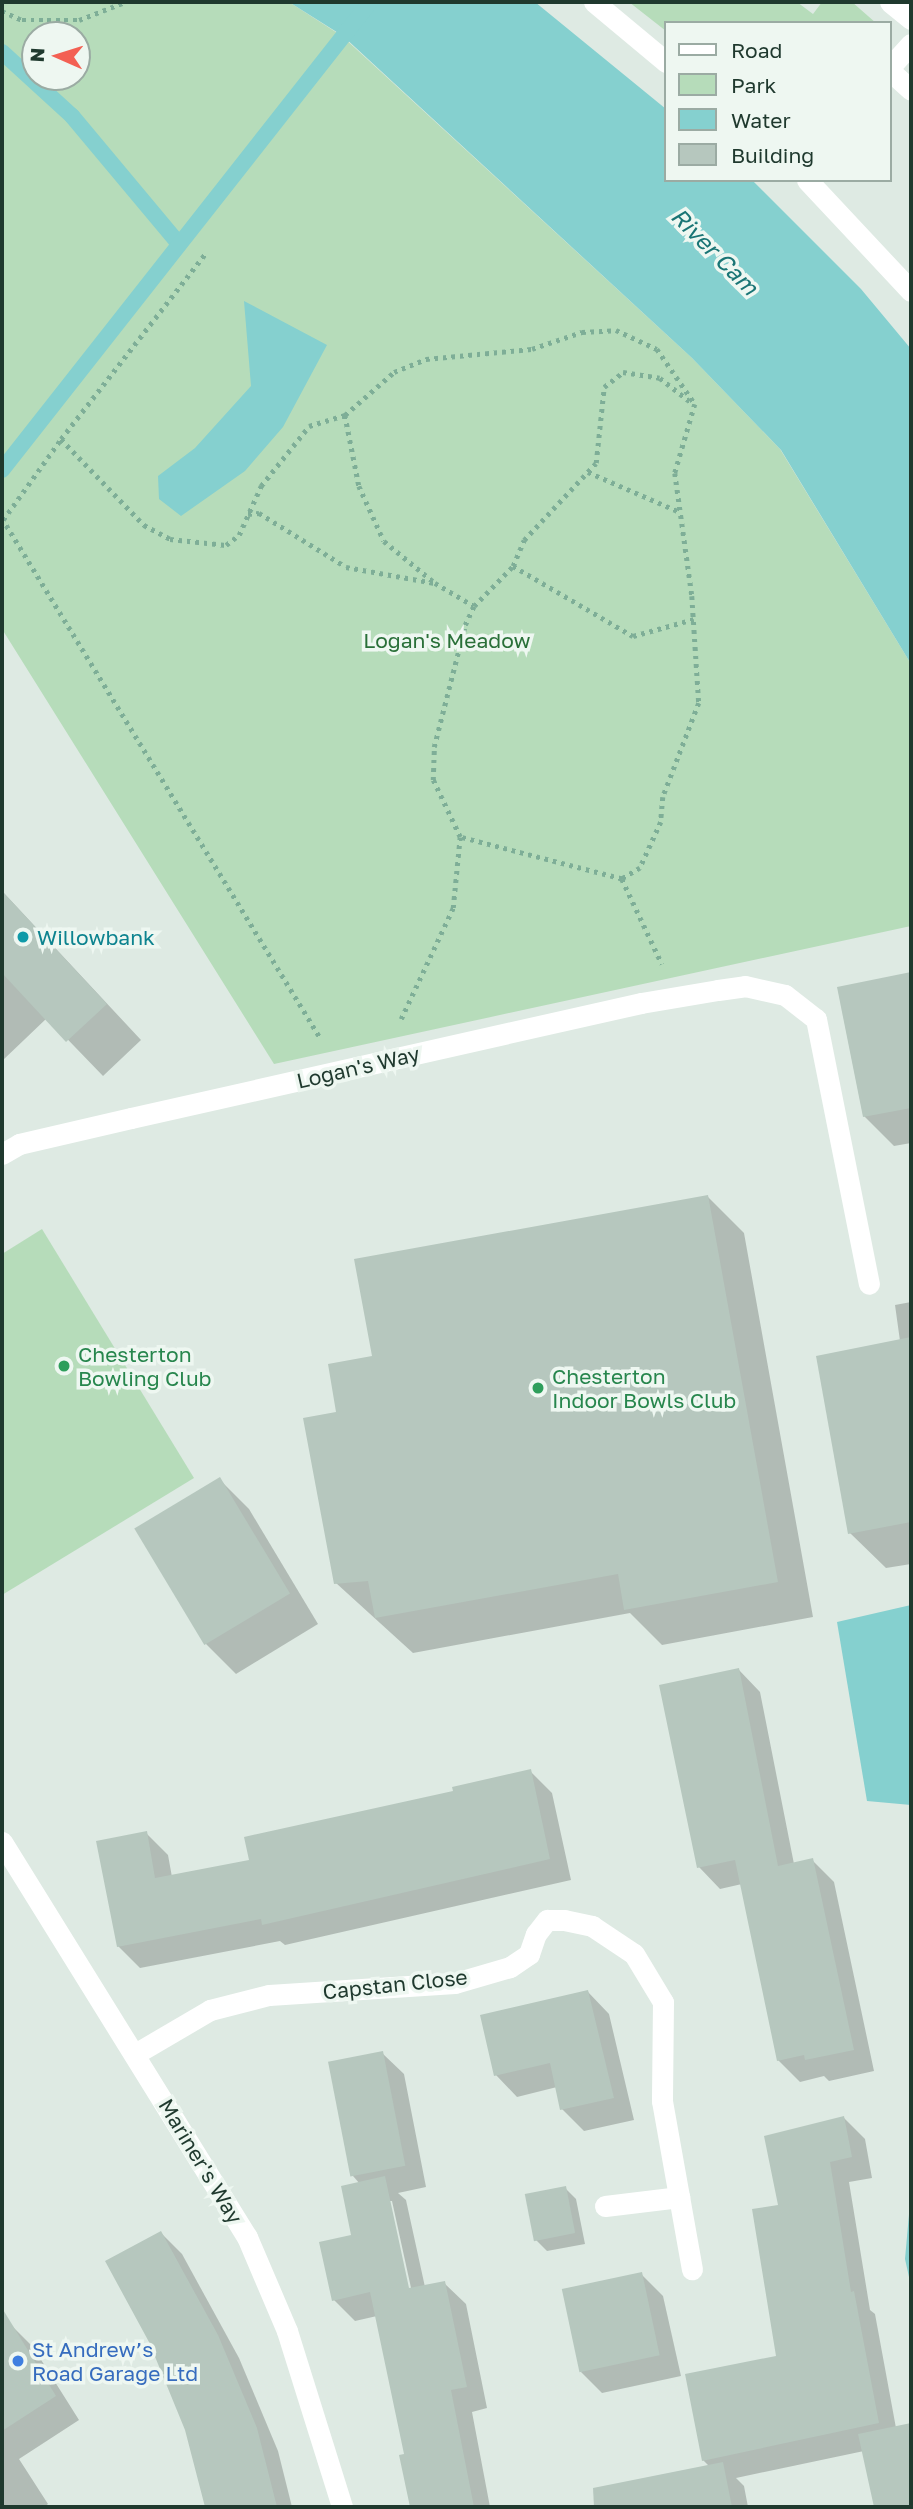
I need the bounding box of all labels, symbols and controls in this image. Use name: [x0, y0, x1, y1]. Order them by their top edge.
north arrow: [21, 21, 91, 91]
legend: [664, 21, 892, 182]
text: Road: [731, 37, 782, 63]
text: N: [25, 47, 48, 63]
text: Park: [731, 72, 776, 98]
text: Water: [731, 107, 791, 133]
text: Building: [731, 142, 814, 168]
water label: River Cam: [666, 202, 764, 300]
park label: Logan's Meadow: [363, 627, 531, 653]
place label: Willowbank: [37, 924, 155, 950]
marker: Willowbank: [15, 929, 31, 945]
street label: Logan's Way: [294, 1041, 422, 1093]
place label: Chesterton Bowling Club: [78, 1341, 212, 1391]
marker: Chesterton Bowling Club: [56, 1358, 72, 1374]
place label: Chesterton Indoor Bowls Club: [552, 1363, 736, 1413]
marker: Chesterton Indoor Bowls Club: [530, 1380, 546, 1396]
street label: Capstan Close: [321, 1964, 469, 2004]
street label: Mariner's Way: [154, 2094, 248, 2228]
place label: St Andrew’s Road Garage Ltd: [32, 2336, 198, 2386]
marker: St Andrew’s Road Garage Ltd: [10, 2353, 26, 2369]

